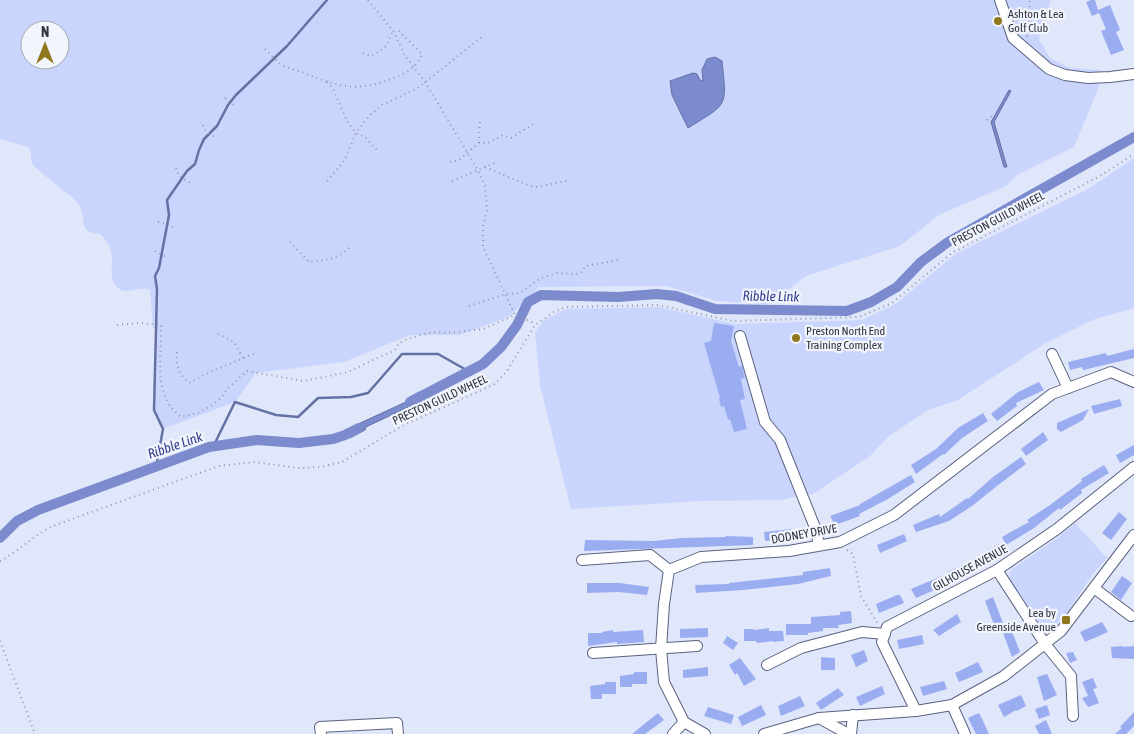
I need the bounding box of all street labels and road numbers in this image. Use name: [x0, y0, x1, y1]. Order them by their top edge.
street label: PRESTON GUILD WHEEL: [949, 189, 1047, 249]
street label: PRESTON GUILD WHEEL: [390, 372, 490, 428]
street label: DODNEY DRIVE: [770, 521, 838, 547]
street label: GILHOUSE AVENUE: [930, 542, 1010, 594]

